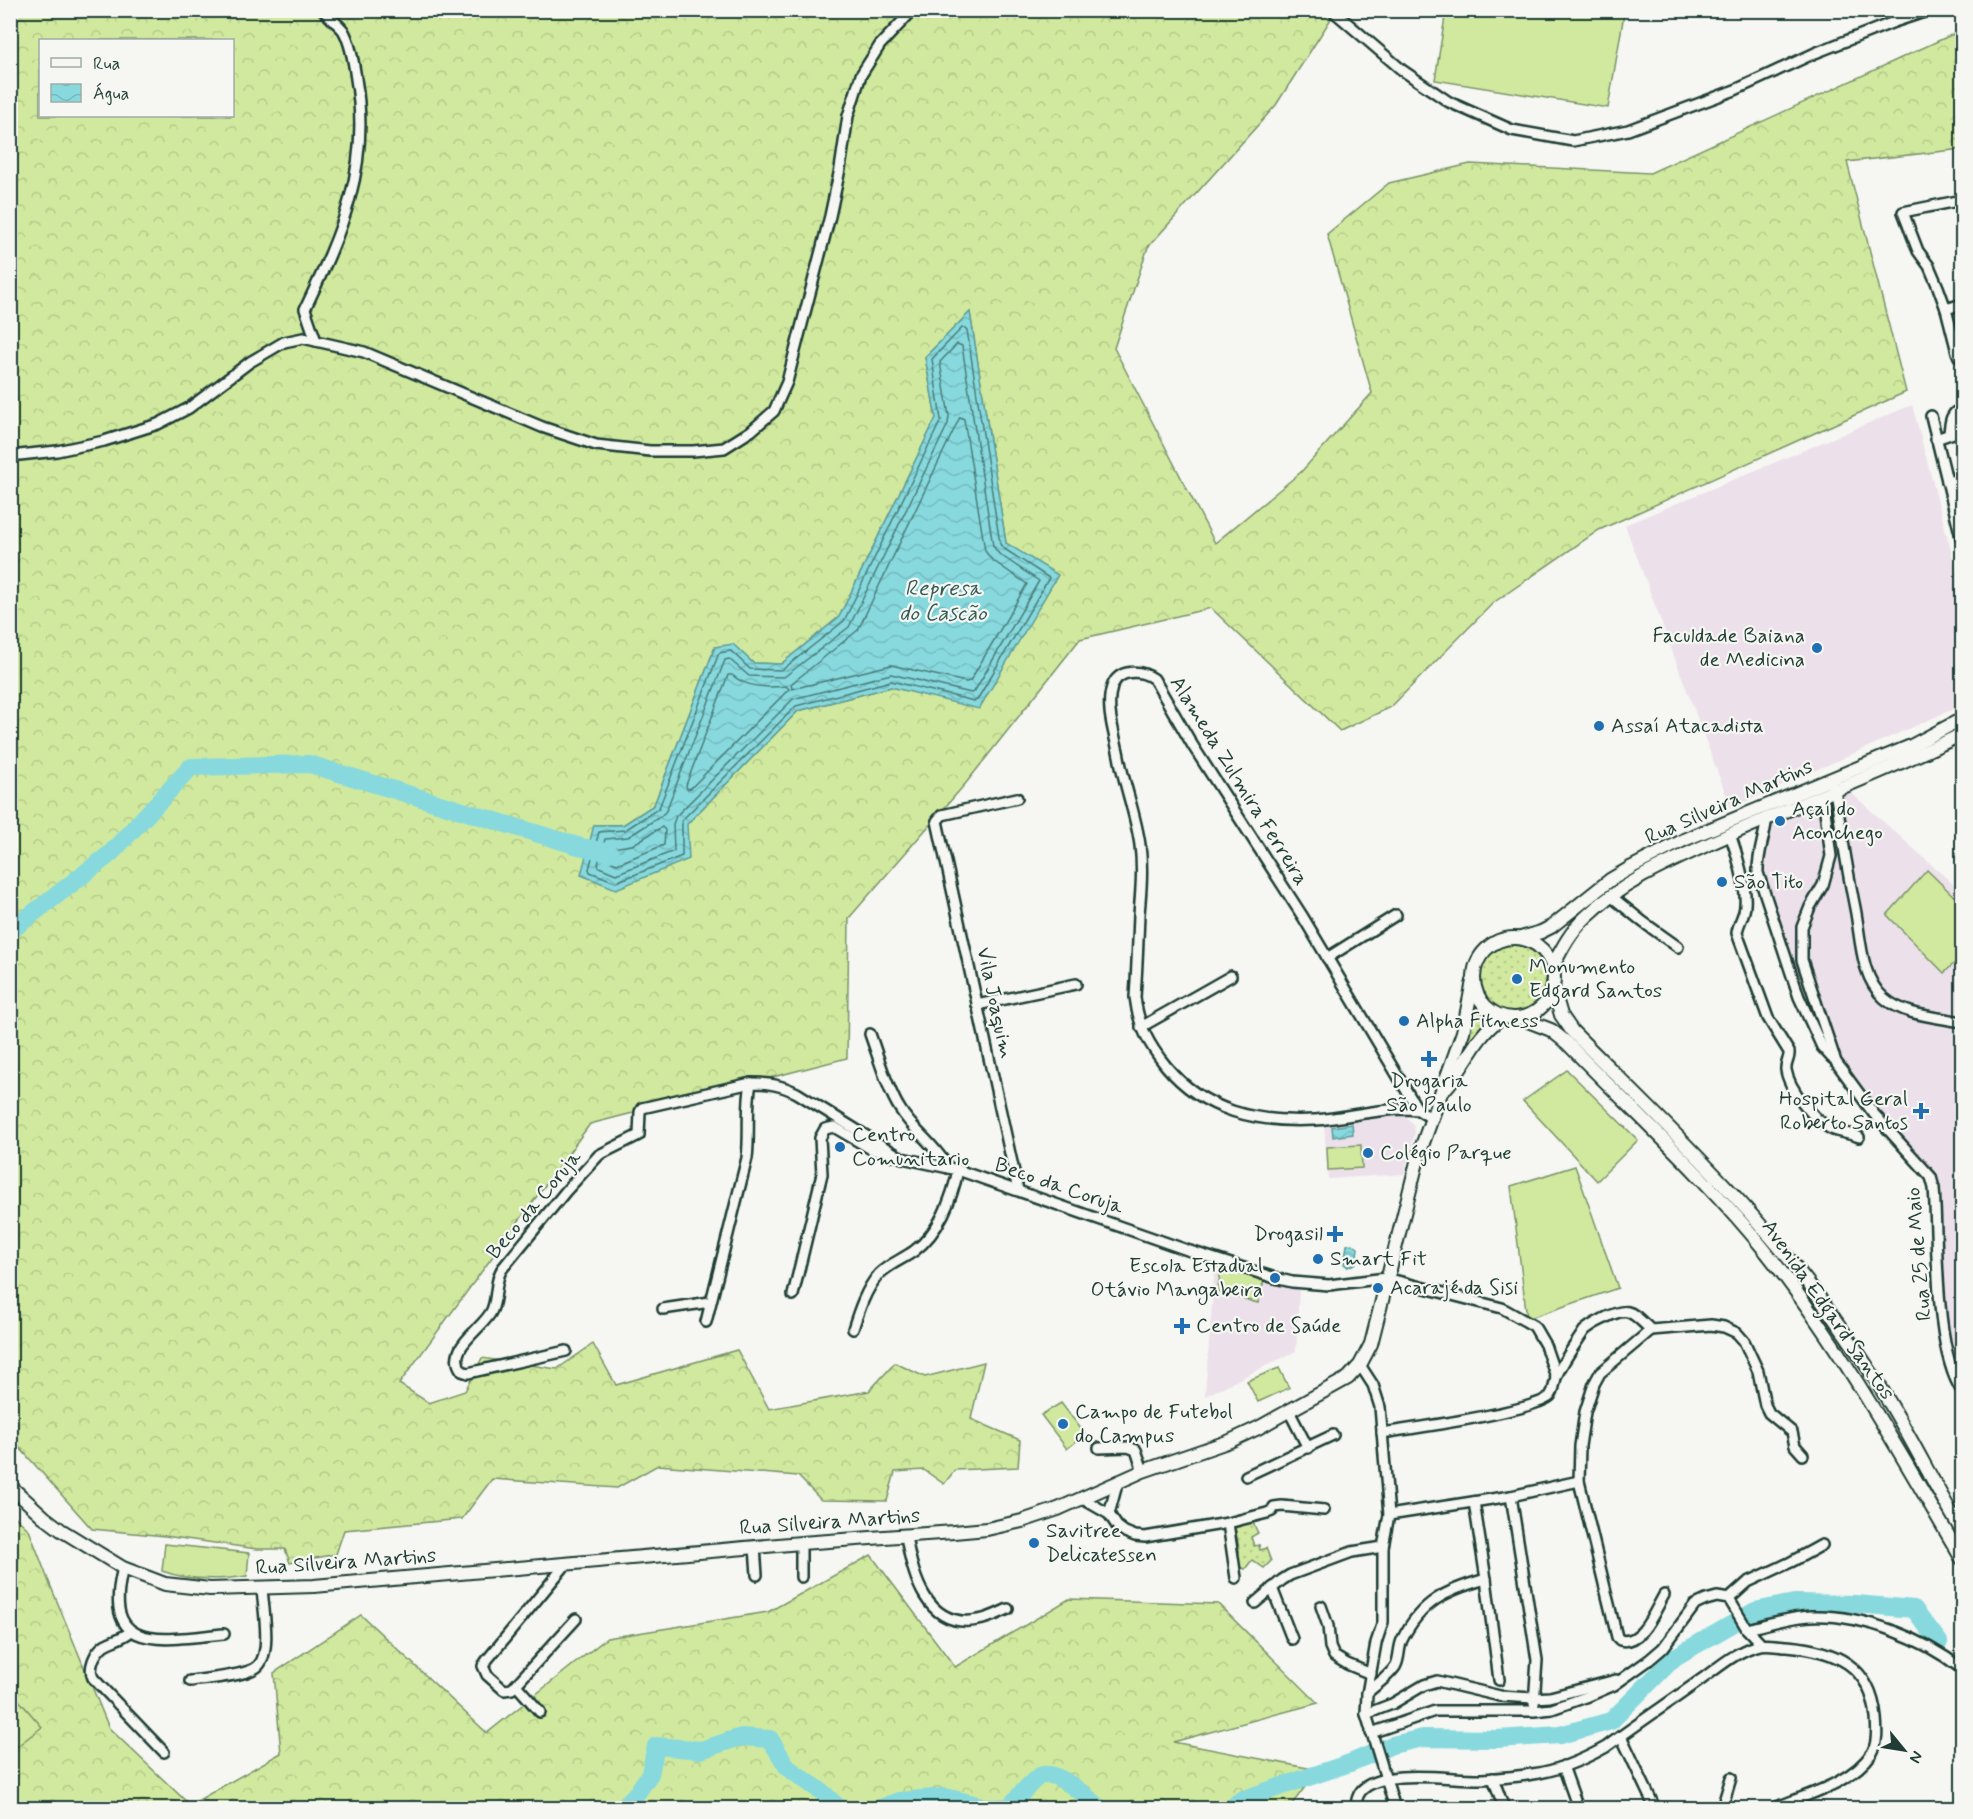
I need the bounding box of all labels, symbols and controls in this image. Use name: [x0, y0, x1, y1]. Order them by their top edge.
legend: [39, 39, 234, 117]
text: Rua: [93, 52, 120, 76]
text: Água: [93, 82, 129, 106]
water label: Represa do Cascão: [899, 575, 987, 628]
place label: Faculdade Baiana de Medicina: [1652, 622, 1805, 674]
marker: Faculdade Baiana de Medicina: [1810, 641, 1824, 655]
street label: Alameda Zulmira Ferreira: [1163, 671, 1315, 891]
place label: Assaí Atacadista: [1611, 712, 1764, 740]
marker: Assaí Atacadista: [1592, 719, 1606, 733]
street label: Rua Silveira Martins: [1641, 752, 1817, 852]
place label: Açaí do Aconchego: [1792, 795, 1883, 847]
marker: Açaí do Aconchego: [1773, 814, 1787, 828]
place label: São Tito: [1734, 868, 1803, 896]
marker: São Tito: [1715, 875, 1729, 889]
street label: Vila Joaquim: [970, 945, 1020, 1061]
place label: Monumento Edgard Santos: [1529, 953, 1662, 1007]
marker: Monumento Edgard Santos: [1510, 972, 1524, 986]
place label: Alpha Fitness: [1416, 1007, 1539, 1035]
marker: Alpha Fitness: [1397, 1014, 1411, 1028]
marker: Drogaria São Paulo: [1422, 1052, 1436, 1066]
place label: Drogaria São Paulo: [1386, 1067, 1472, 1119]
place label: Hospital Geral Roberto Santos: [1779, 1085, 1908, 1137]
marker: Hospital Geral Roberto Santos: [1912, 1102, 1930, 1120]
place label: Centro Comunitario: [852, 1121, 969, 1173]
place label: Colégio Parque: [1380, 1139, 1512, 1167]
marker: Centro Comunitario: [833, 1140, 847, 1154]
street label: Beco da Coruja: [480, 1144, 588, 1265]
marker: Colégio Parque: [1361, 1146, 1375, 1160]
street label: Beco da Coruja: [991, 1151, 1127, 1221]
street label: Rua 25 de Maio: [1899, 1186, 1939, 1322]
street label: Avenida Edgard Santos: [1753, 1214, 1901, 1407]
place label: Drogasil: [1253, 1220, 1323, 1248]
marker: Drogasil: [1328, 1227, 1342, 1241]
place label: Smart Fit: [1330, 1245, 1427, 1273]
place label: Escola Estadual Otávio Mangabeira: [1091, 1252, 1263, 1305]
marker: Smart Fit: [1311, 1252, 1325, 1266]
marker: Escola Estadual Otávio Mangabeira: [1268, 1271, 1282, 1285]
place label: Acarajé da Sisi: [1390, 1274, 1518, 1302]
marker: Acarajé da Sisi: [1371, 1281, 1385, 1295]
place label: Centro de Saúde: [1196, 1312, 1341, 1340]
marker: Centro de Saúde: [1173, 1317, 1191, 1335]
place label: Campo de Futebol do Campus: [1075, 1398, 1233, 1450]
marker: Campo de Futebol do Campus: [1056, 1417, 1070, 1431]
street label: Rua Silveira Martins: [739, 1502, 921, 1542]
place label: Savitree Delicatessen: [1046, 1517, 1157, 1569]
marker: Savitree Delicatessen: [1027, 1536, 1041, 1550]
street label: Rua Silveira Martins: [255, 1542, 437, 1582]
north arrow: [1874, 1720, 1934, 1780]
text: N: [1904, 1747, 1927, 1767]

